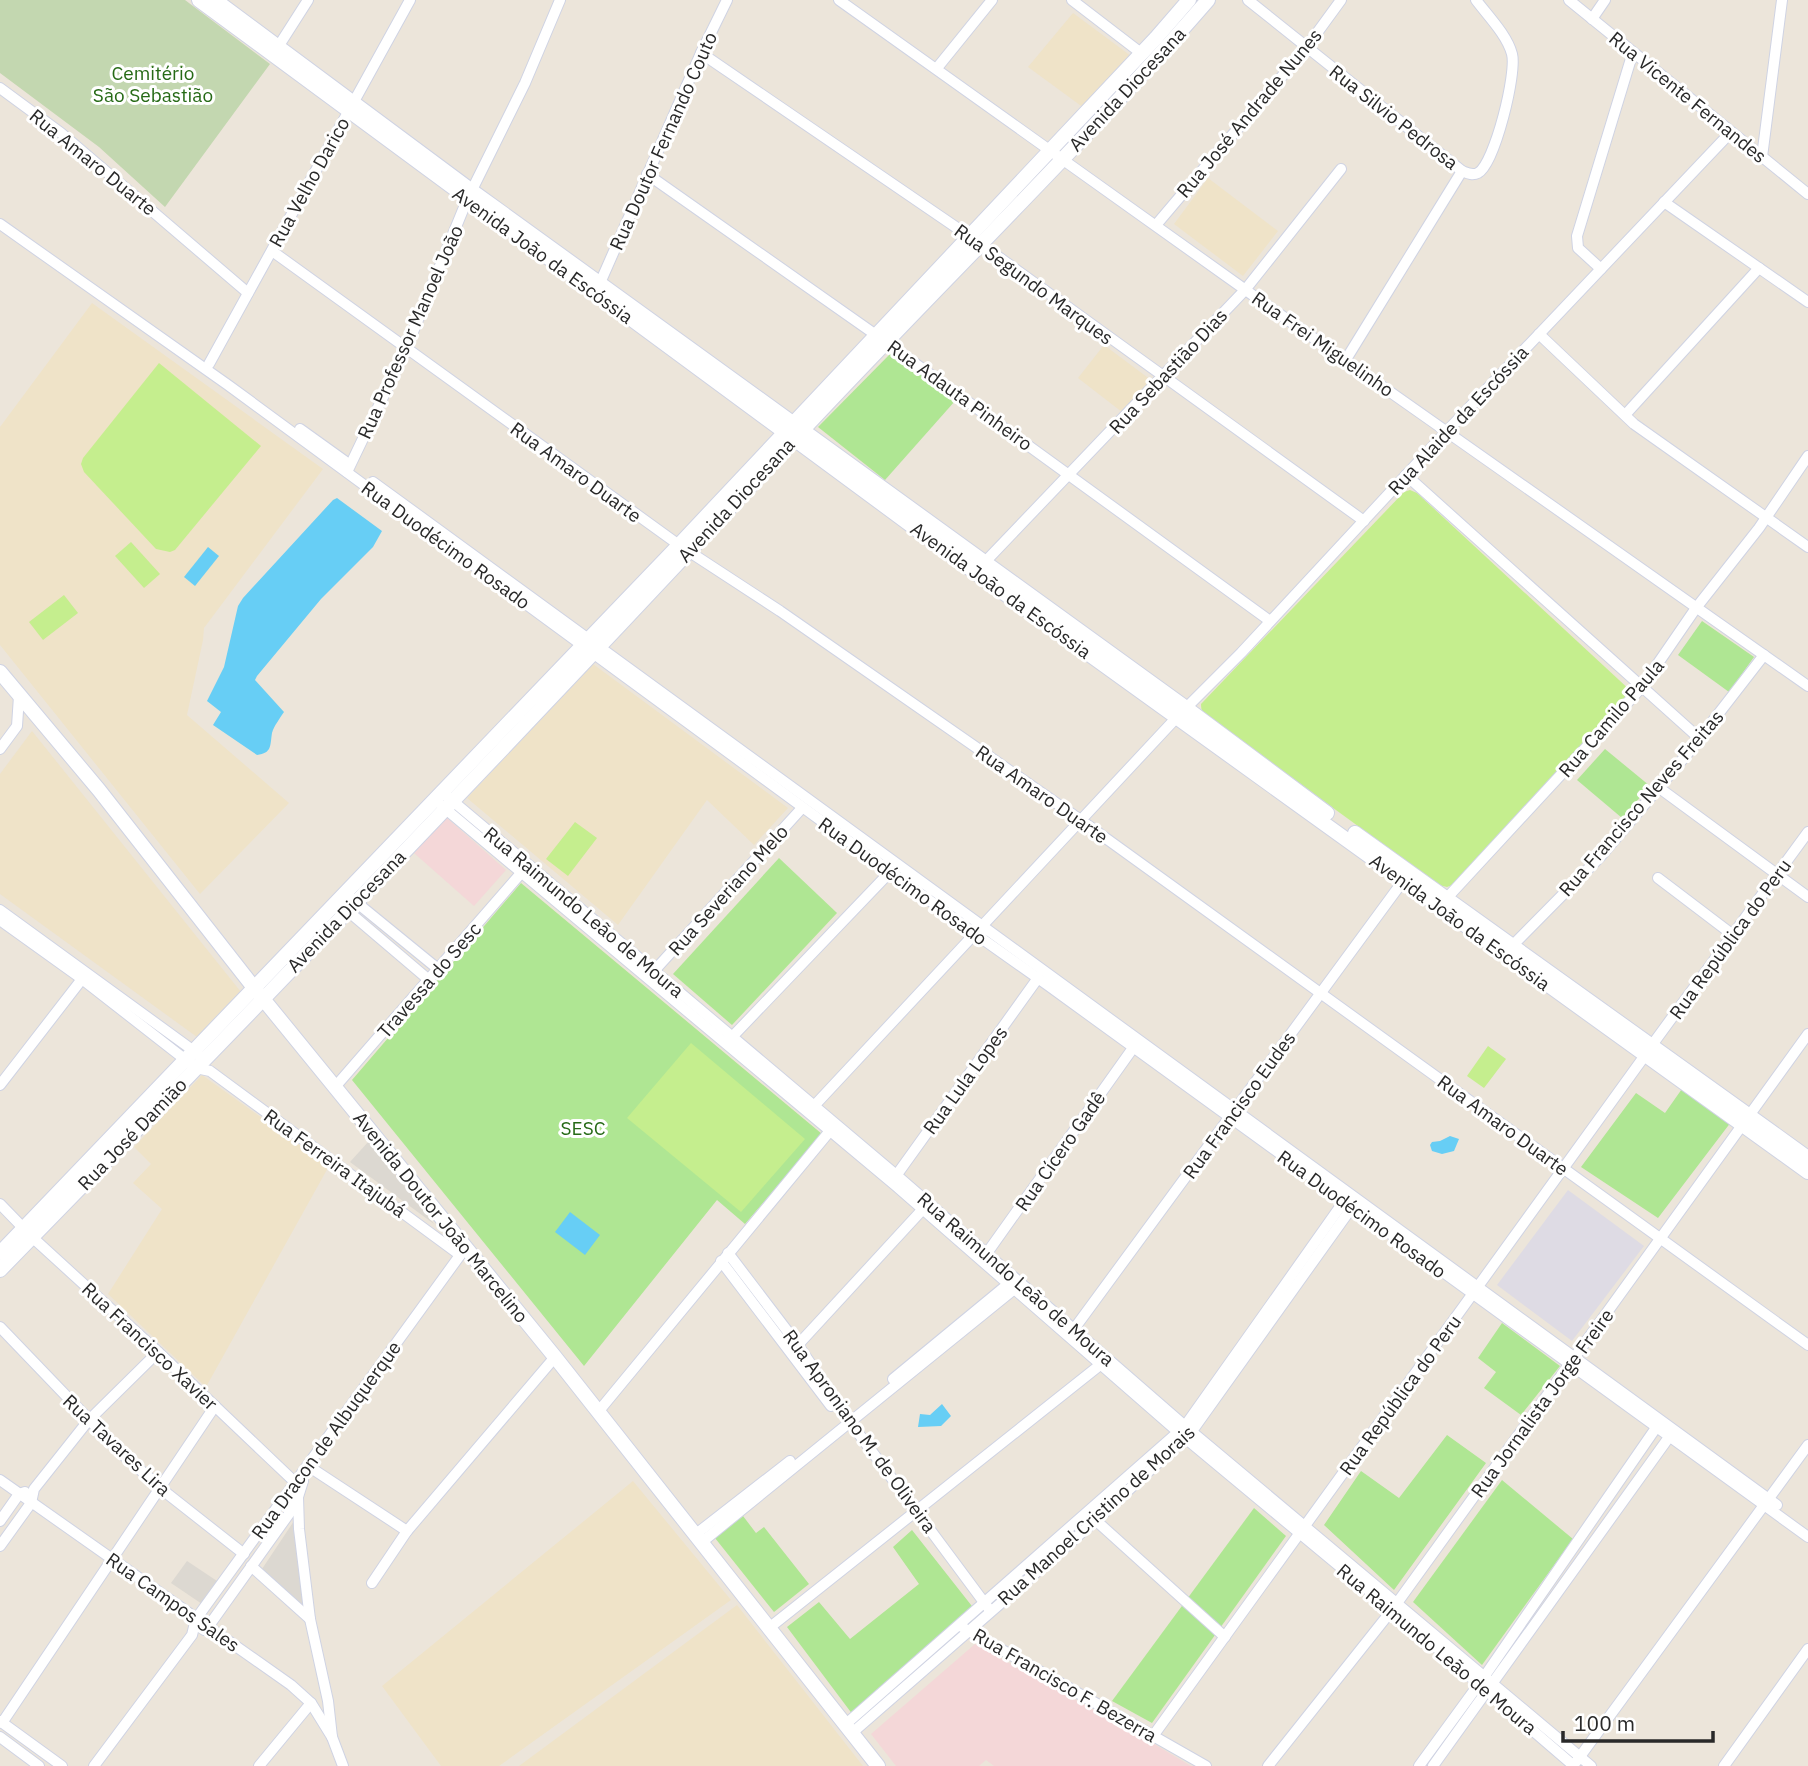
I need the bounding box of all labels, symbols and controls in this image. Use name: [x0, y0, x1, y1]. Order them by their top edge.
street label: Avenida Diocesana: [1063, 22, 1191, 156]
street label: Rua José Andrade Nunes: [1171, 23, 1327, 203]
street label: Rua Vicente Fernandes: [1604, 26, 1772, 168]
street label: Rua Doutor Fernando Couto: [604, 28, 722, 254]
street label: Rua Silvio Pedrosa: [1325, 59, 1463, 175]
park label: Cemitério São Sebastião: [93, 61, 213, 107]
street label: Rua Amaro Duarte: [25, 104, 161, 220]
street label: Rua Velho Darico: [263, 113, 355, 251]
street label: Avenida João da Escóssia: [448, 181, 638, 329]
street label: Rua Segundo Marques: [950, 218, 1118, 350]
street label: Rua Professor Manoel João: [352, 221, 468, 443]
street label: Rua Frei Miguelinho: [1247, 286, 1399, 402]
street label: Rua Sebastião Dias: [1104, 303, 1232, 439]
street label: Rua Adauta Pinheiro: [883, 334, 1037, 456]
street label: Rua Alaide da Escóssia: [1383, 340, 1533, 500]
street label: Rua Amaro Duarte: [506, 416, 646, 528]
street label: Avenida Diocesana: [672, 433, 800, 567]
street label: Rua Duodécimo Rosado: [357, 476, 535, 614]
street label: Avenida João da Escóssia: [906, 516, 1096, 664]
street label: Rua Camilo Paula: [1553, 654, 1669, 782]
street label: Rua Francisco Neves Freitas: [1553, 705, 1729, 901]
street label: Rua Amaro Duarte: [971, 739, 1113, 849]
street label: Rua Duodécimo Rosado: [814, 812, 992, 950]
street label: Rua Severiano Melo: [663, 820, 793, 960]
street label: Rua Raimundo Leão de Moura: [479, 821, 689, 1003]
street label: Avenida Diocesana: [281, 845, 411, 977]
street label: Avenida João da Escóssia: [1365, 848, 1555, 996]
street label: Rua República do Peru: [1664, 854, 1796, 1024]
street label: Travessa do Sesc: [372, 917, 486, 1043]
street label: Rua Lula Lopes: [918, 1021, 1012, 1139]
street label: Rua Francisco Eudes: [1177, 1027, 1301, 1183]
street label: Rua Amaro Duarte: [1433, 1069, 1573, 1181]
street label: Rua José Damião: [72, 1073, 192, 1195]
street label: Rua Cícero Gadê: [1010, 1086, 1110, 1216]
street label: Rua Ferreira Itajubá: [259, 1103, 411, 1223]
street label: Avenida Doutor João Marcelino: [348, 1107, 534, 1327]
park label: SESC: [561, 1116, 606, 1140]
street label: Rua Duodécimo Rosado: [1273, 1145, 1451, 1283]
street label: Rua Raimundo Leão de Moura: [912, 1187, 1120, 1371]
street label: Rua Francisco Xavier: [77, 1277, 223, 1415]
street label: Rua Jornalista Jorge Freire: [1465, 1304, 1619, 1502]
street label: Rua República do Peru: [1334, 1310, 1466, 1480]
street label: Rua Aproniano M. de Oliveira: [778, 1325, 942, 1537]
street label: Rua Dracon de Albuquerque: [246, 1336, 406, 1544]
street label: Rua Tavares Lira: [58, 1389, 176, 1501]
street label: Rua Manoel Cristino de Morais: [992, 1420, 1200, 1610]
street label: Rua Campos Sales: [102, 1547, 244, 1657]
street label: Rua Raimundo Leão de Moura: [1332, 1558, 1542, 1740]
street label: Rua Francisco F. Bezerra: [969, 1623, 1161, 1747]
scale bar: [1563, 1700, 1714, 1744]
text: 100 m: [1574, 1709, 1635, 1737]

